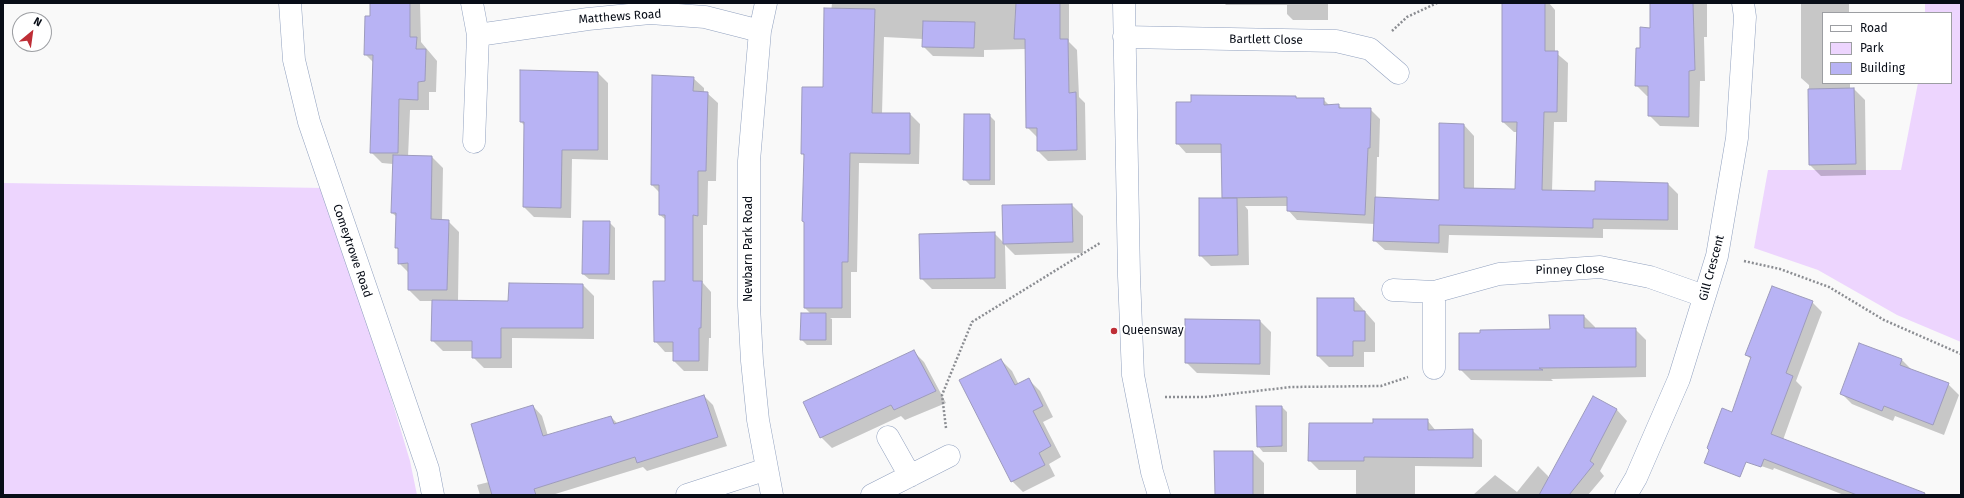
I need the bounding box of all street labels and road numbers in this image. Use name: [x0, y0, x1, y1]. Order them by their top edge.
street label: Matthews Road: [578, 7, 662, 27]
street label: Bartlett Close: [1229, 32, 1303, 48]
street label: Newbarn Park Road: [742, 196, 756, 302]
street label: Comeytrowe Road: [329, 202, 375, 300]
street label: Gill Crescent: [1696, 234, 1728, 302]
street label: Pinney Close: [1535, 262, 1605, 278]

